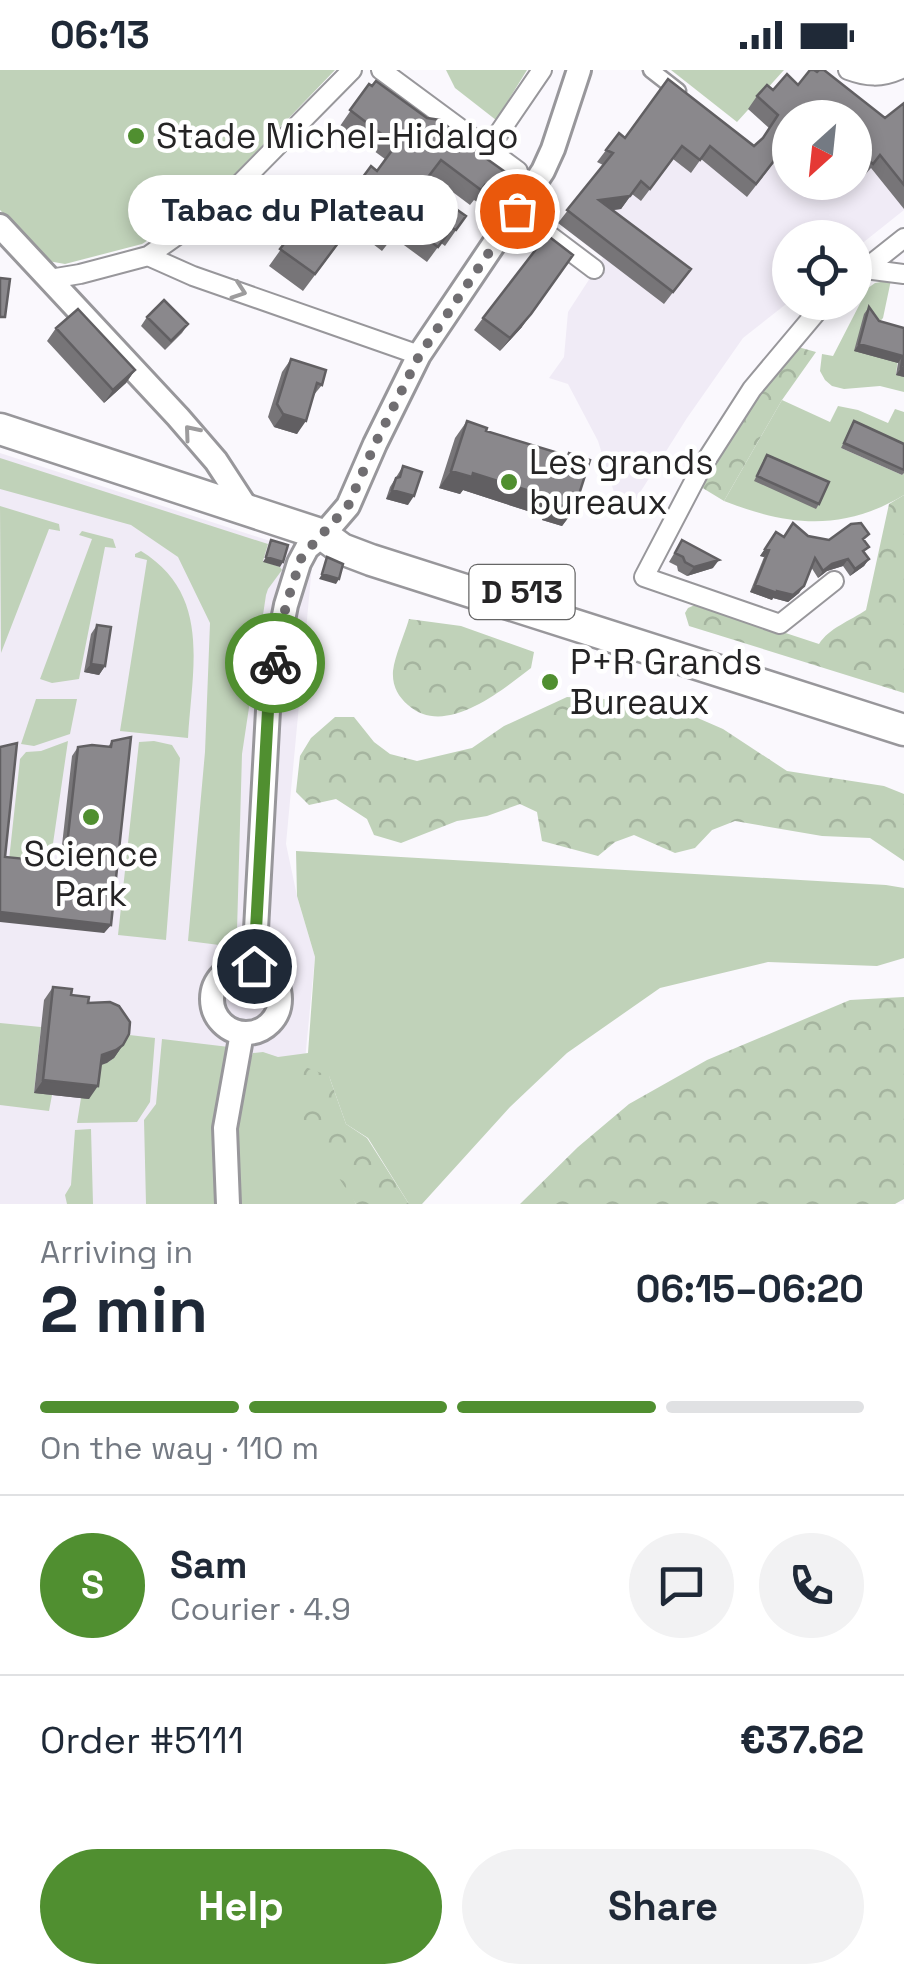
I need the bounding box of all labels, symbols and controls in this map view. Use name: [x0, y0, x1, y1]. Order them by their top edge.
text: 06:13: [50, 11, 150, 59]
north arrow: [772, 100, 872, 200]
map controls: [772, 100, 872, 320]
place label: Stade Michel-Hidalgo: [156, 114, 519, 158]
marker: Stade Michel-Hidalgo: [125, 125, 147, 147]
pin: [475, 169, 560, 254]
callout: Tabac du Plateau: [127, 176, 457, 246]
icon: bag: [490, 184, 545, 239]
text: Tabac du Plateau: [161, 190, 425, 230]
button: locate: [772, 220, 872, 320]
one-way arrow: [229, 280, 246, 300]
one-way arrow: [184, 425, 202, 443]
place label: Les grands bureaux: [529, 440, 714, 524]
marker: Les grands bureaux: [498, 471, 520, 493]
road number: D 513: [470, 565, 574, 619]
courier: [225, 613, 325, 713]
icon: bike: [248, 636, 303, 691]
place label: P+R Grands Bureaux: [570, 640, 762, 724]
marker: P+R Grands Bureaux: [539, 671, 561, 693]
marker: Science Park: [80, 806, 102, 828]
place label: Science Park: [24, 832, 158, 916]
pin: [212, 924, 297, 1009]
icon: home: [227, 939, 282, 994]
text: Arriving in: [40, 1232, 193, 1272]
text: 06:15–06:20: [636, 1265, 864, 1313]
text: 2 min: [40, 1268, 208, 1351]
text: On the way · 110 m: [40, 1428, 319, 1468]
button: chat: [629, 1533, 734, 1638]
button: phone: [759, 1533, 864, 1638]
text: Sam: [170, 1541, 247, 1589]
text: S: [81, 1561, 104, 1609]
text: Courier · 4.9: [170, 1589, 351, 1629]
text: Order #5111: [40, 1716, 244, 1764]
text: €37.62: [740, 1716, 864, 1764]
button: Help: [40, 1849, 442, 1964]
button: Share: [462, 1849, 864, 1964]

